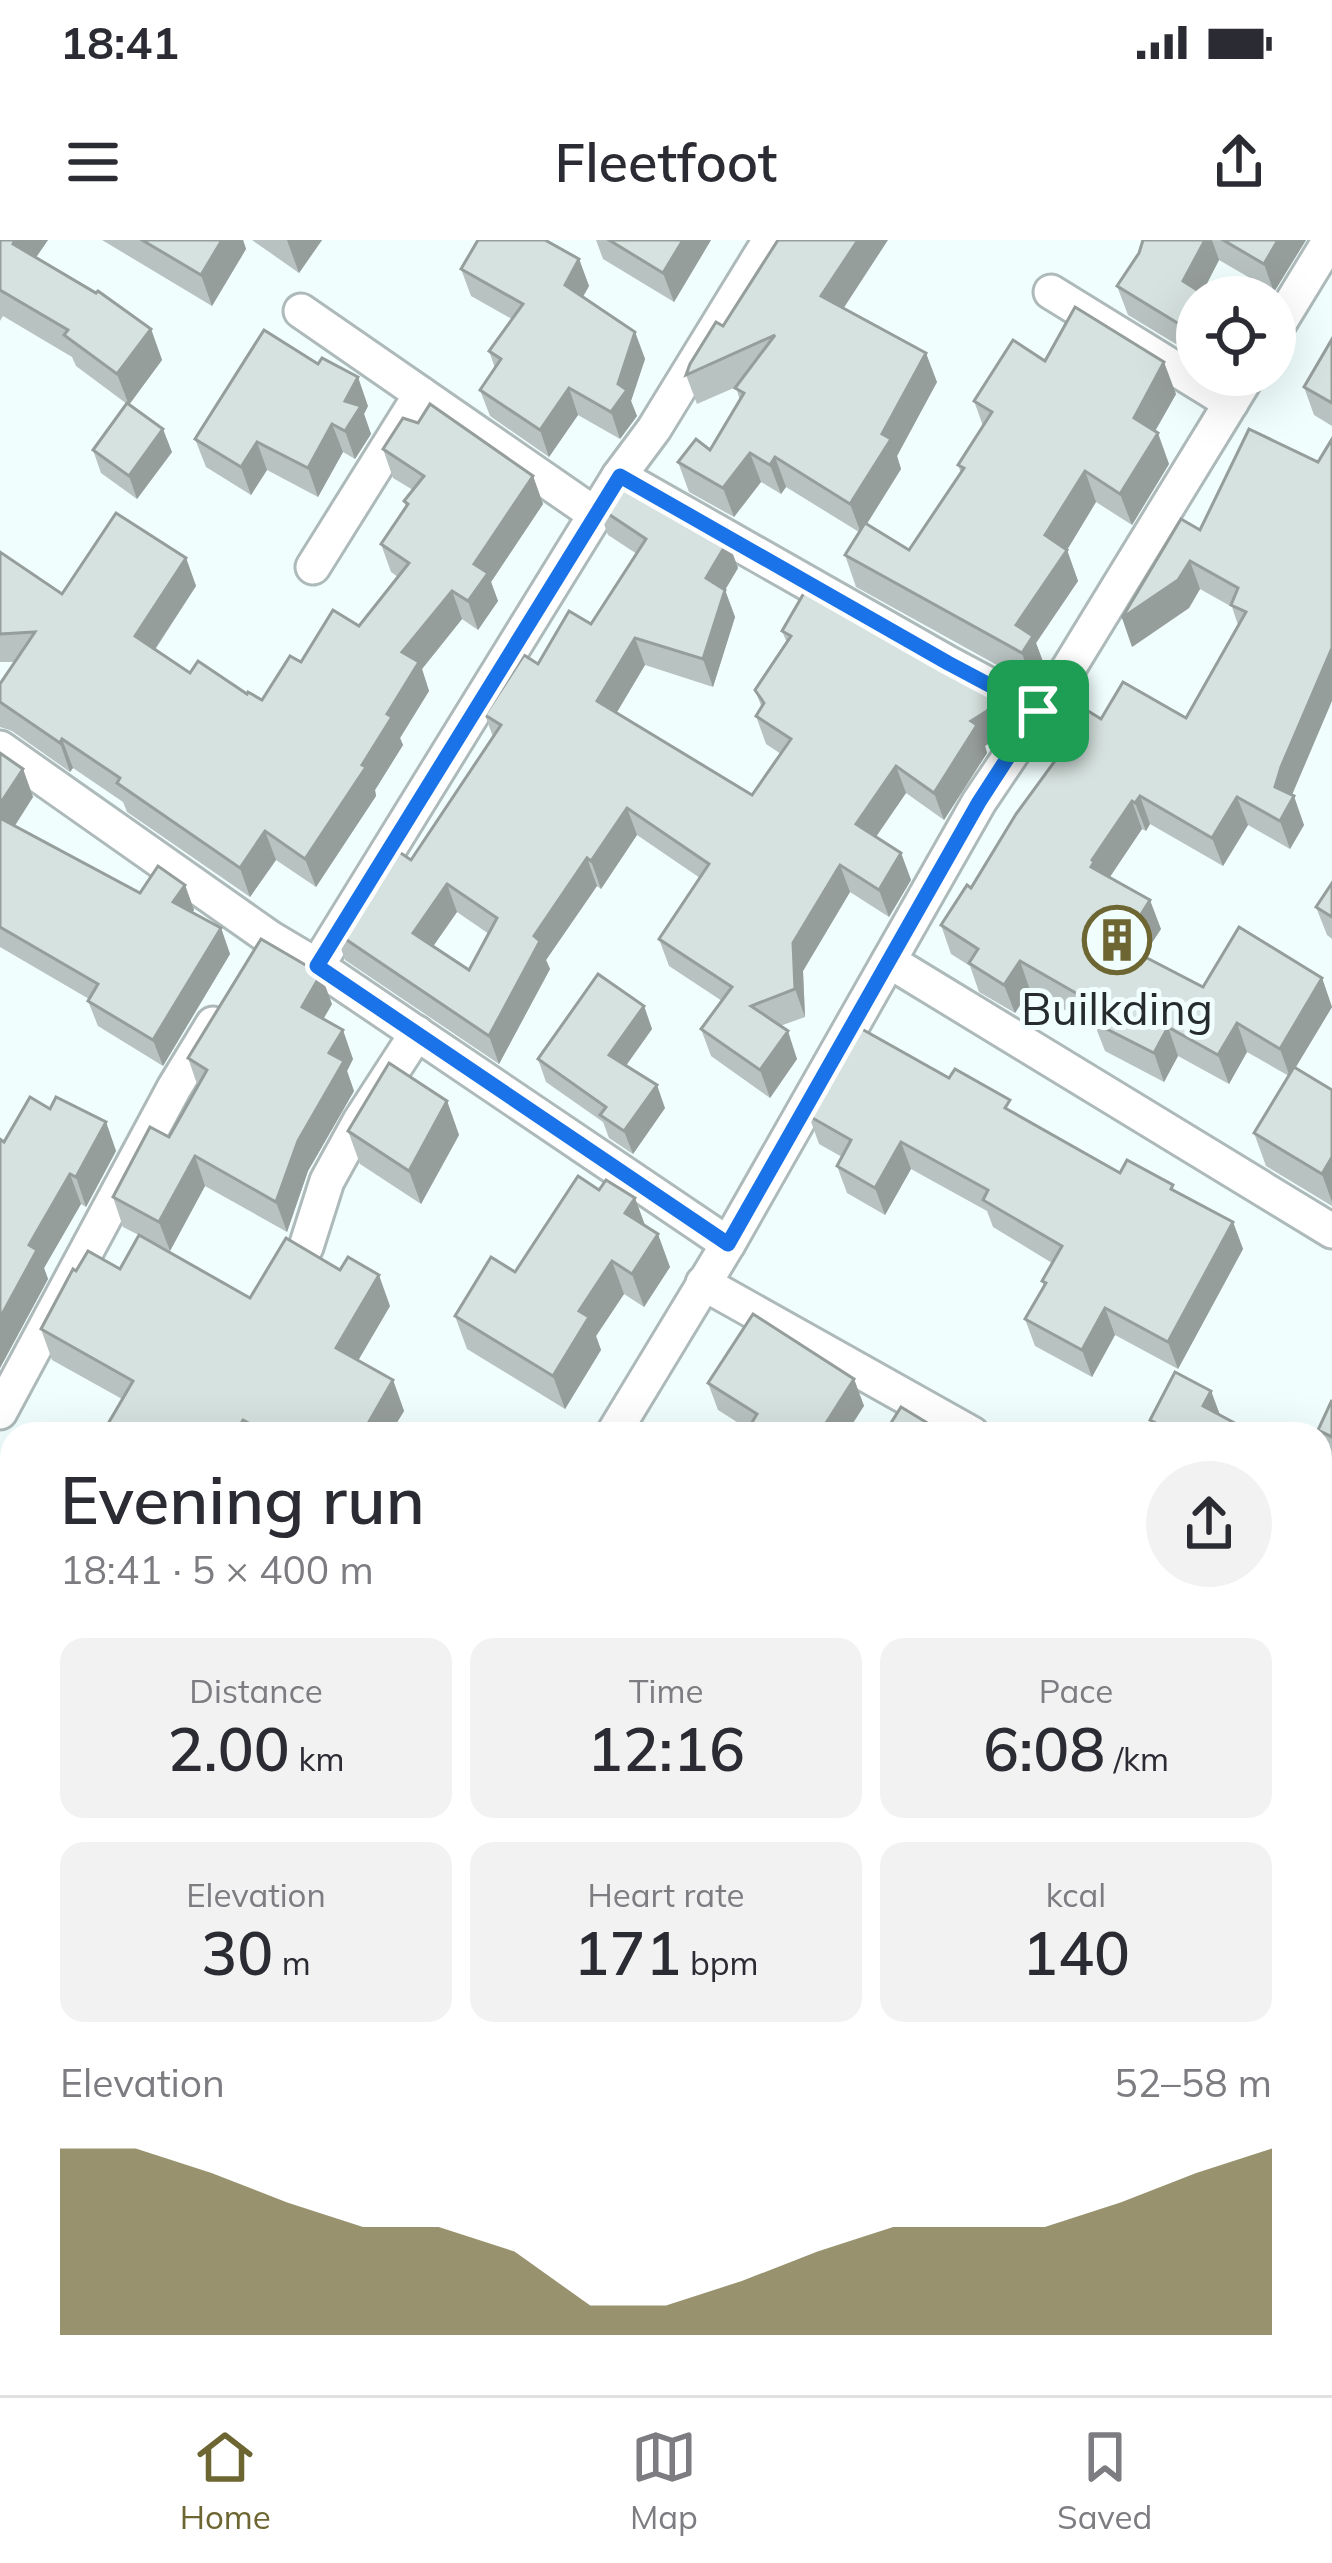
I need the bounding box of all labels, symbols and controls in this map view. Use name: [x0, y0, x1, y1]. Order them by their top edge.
text: 18:41: [60, 14, 179, 70]
text: Fleetfoot: [555, 128, 777, 196]
icon: menu: [60, 129, 126, 195]
icon: share: [1206, 129, 1272, 195]
map controls: [1176, 276, 1296, 396]
button: locate: [1176, 276, 1296, 396]
pin: [987, 660, 1089, 762]
icon: arrive: [1005, 678, 1071, 744]
building icon: Builkding: [1082, 905, 1152, 975]
place label: Builkding: [1021, 980, 1213, 1036]
text: Evening run: [60, 1458, 425, 1541]
button: share: [1146, 1461, 1272, 1587]
text: 18:41 · 5 × 400 m: [60, 1545, 374, 1594]
text: Distance: [189, 1670, 323, 1711]
text: Time: [629, 1670, 703, 1711]
text: Pace: [1039, 1670, 1113, 1711]
text: 2.00: [168, 1711, 290, 1786]
text: 12:16: [587, 1711, 745, 1786]
text: 6:08: [983, 1711, 1105, 1786]
text: km: [290, 1738, 344, 1779]
text: /km: [1105, 1738, 1169, 1779]
text: Elevation: [186, 1874, 326, 1915]
text: Heart rate: [588, 1874, 745, 1915]
text: kcal: [1046, 1874, 1106, 1915]
text: 30: [201, 1915, 273, 1990]
text: 171: [573, 1915, 681, 1990]
text: 140: [1022, 1915, 1130, 1990]
text: m: [273, 1942, 311, 1983]
text: bpm: [681, 1942, 759, 1983]
text: Elevation: [60, 2058, 225, 2107]
text: 52–58 m: [1114, 2058, 1272, 2107]
tab: Home: [180, 2424, 271, 2537]
tab: Map: [630, 2424, 698, 2537]
tab: Saved: [1057, 2424, 1152, 2537]

